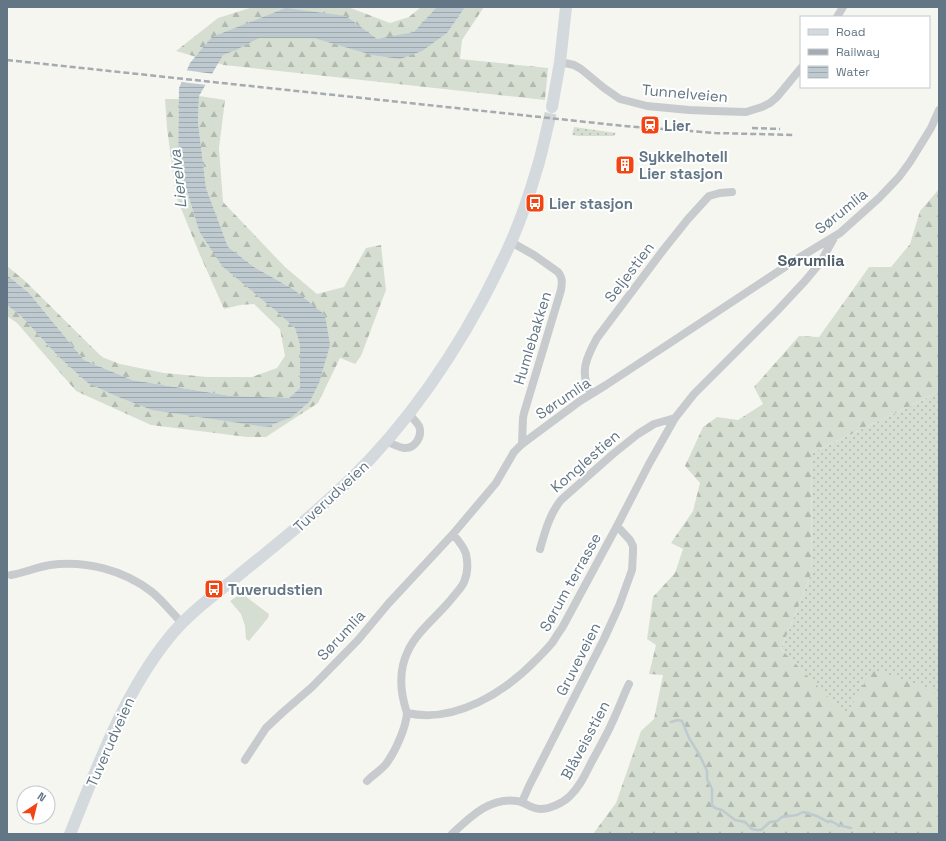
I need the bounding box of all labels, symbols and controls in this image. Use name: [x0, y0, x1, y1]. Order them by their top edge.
legend: [800, 16, 930, 88]
text: Road: [836, 24, 865, 40]
text: Railway: [836, 44, 880, 60]
text: Water: [836, 64, 870, 80]
street label: Tunnelveien: [641, 80, 729, 106]
station icon: Lier: [639, 114, 661, 136]
place label: Lier: [664, 116, 691, 135]
place label: Sykkelhotell Lier stasjon: [639, 147, 728, 183]
water label: Lierelva: [164, 148, 192, 209]
building icon: Sykkelhotell Lier stasjon: [614, 154, 636, 176]
street label: Sørumlia: [811, 184, 871, 238]
bus stop icon: Lier stasjon: [524, 192, 546, 214]
place label: Lier stasjon: [549, 194, 633, 213]
street label: Seljestien: [600, 238, 658, 306]
district label: Sørumlia: [777, 250, 845, 271]
street label: Humlebakken: [509, 289, 555, 387]
street label: Sørumlia: [532, 373, 594, 423]
street label: Konglestien: [546, 426, 624, 496]
street label: Tuverudveien: [289, 456, 373, 536]
street label: Sørum terrasse: [535, 529, 605, 635]
bus stop icon: Tuverudstien: [203, 578, 225, 600]
place label: Tuverudstien: [228, 580, 323, 599]
street label: Sørumlia: [313, 606, 369, 664]
street label: Gruveveien: [551, 619, 605, 699]
street label: Tuverudveien: [82, 694, 138, 790]
street label: Blåveisstien: [556, 697, 614, 783]
north arrow: [16, 785, 56, 825]
text: N: [35, 789, 49, 805]

